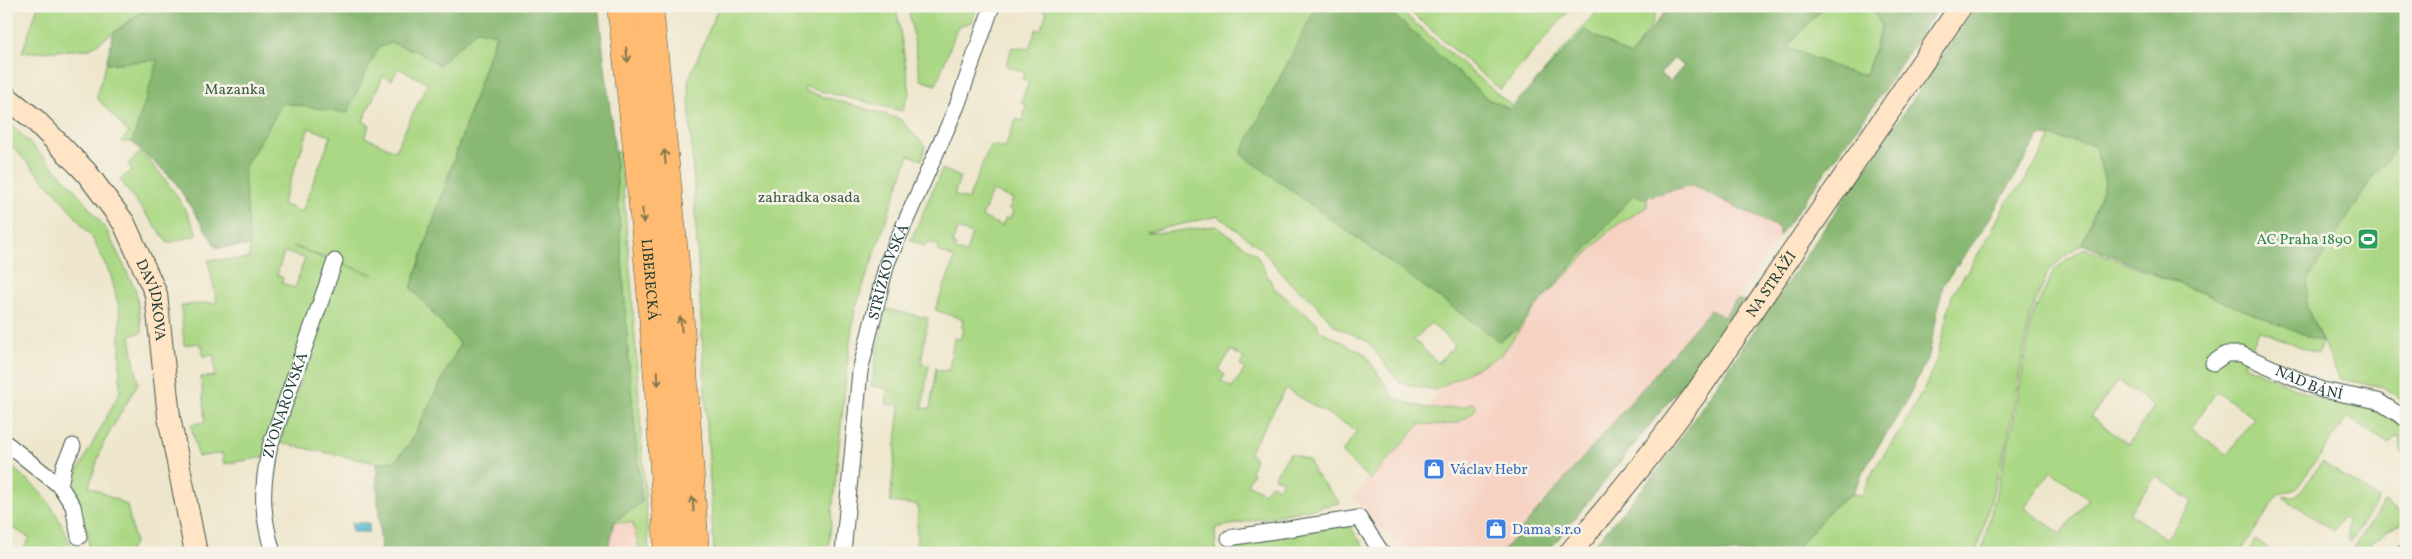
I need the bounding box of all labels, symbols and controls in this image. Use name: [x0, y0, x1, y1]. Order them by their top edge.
one-way arrow: [622, 46, 632, 62]
park label: Mazanka: [204, 80, 266, 101]
one-way arrow: [660, 149, 670, 165]
park label: zahradka osada: [758, 188, 860, 209]
one-way arrow: [639, 208, 648, 224]
street label: STŘÍŽKOVSKÁ: [864, 220, 915, 322]
sports icon: AC Praha 1890: [2356, 227, 2380, 251]
place label: AC Praha 1890: [2257, 230, 2352, 251]
street label: LIBERECKÁ: [634, 238, 663, 322]
street label: NA STRÁŽI: [1742, 247, 1802, 322]
street label: DAVÍDKOVA: [130, 256, 170, 343]
one-way arrow: [676, 317, 685, 333]
street label: ZVONAŘOVSKÁ: [259, 349, 314, 460]
street label: NAD BÁNÍ: [2271, 361, 2345, 406]
one-way arrow: [653, 370, 662, 386]
shop icon: Václav Hebr: [1422, 457, 1446, 481]
place label: Václav Hebr: [1450, 460, 1528, 481]
one-way arrow: [688, 496, 697, 512]
shop icon: Dama s.r.o: [1484, 517, 1508, 541]
place label: Dama s.r.o: [1512, 520, 1581, 541]

